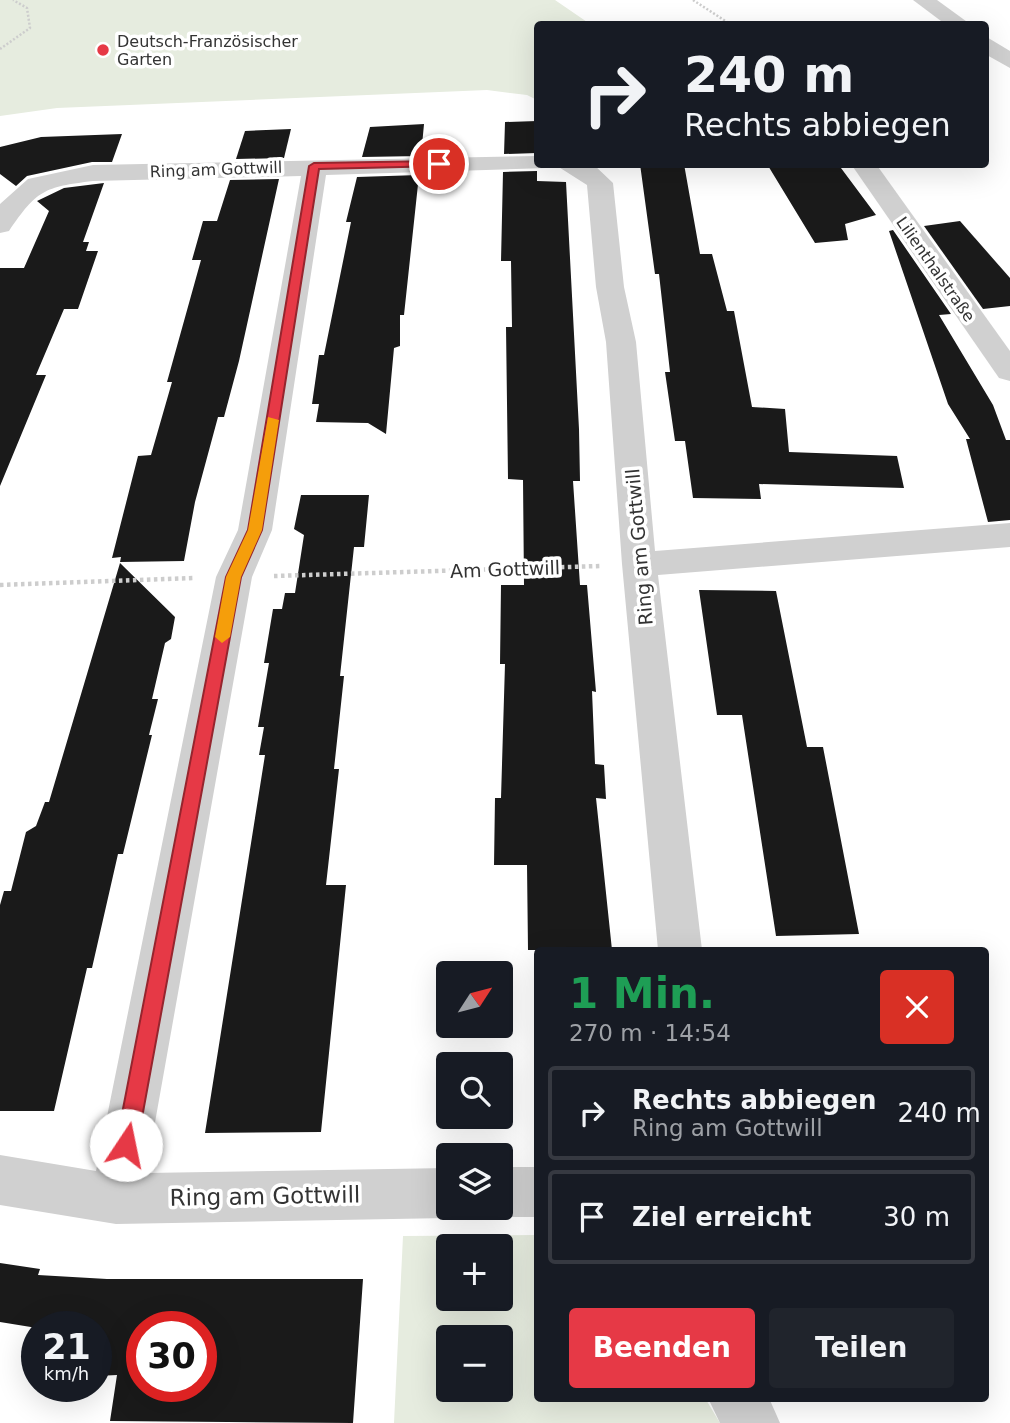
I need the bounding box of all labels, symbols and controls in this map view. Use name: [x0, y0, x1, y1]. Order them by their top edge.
place label: Deutsch-Französischer Garten: [117, 32, 298, 69]
marker: Deutsch-Französischer Garten: [95, 42, 111, 58]
text: 240 m: [684, 47, 854, 104]
icon: right: [569, 49, 660, 140]
text: Rechts abbiegen: [684, 106, 951, 144]
pin: [409, 134, 469, 194]
icon: arrive: [420, 145, 458, 183]
street label: Ring am Gottwill: [149, 158, 283, 181]
street label: Lilienthalstraße: [892, 213, 979, 325]
street label: Ring am Gottwill: [621, 468, 657, 626]
street label: Am Gottwill: [450, 556, 560, 582]
north arrow: [436, 961, 513, 1038]
map controls: [436, 961, 513, 1402]
text: 1 Min.: [569, 969, 715, 1018]
button: close: [880, 970, 954, 1044]
text: 270 m · 14:54: [569, 1020, 731, 1046]
button: search: [436, 1052, 513, 1129]
text: Rechts abbiegen: [632, 1085, 877, 1115]
icon: right: [573, 1094, 611, 1132]
text: 240 m: [898, 1098, 981, 1128]
position arrow: [89, 1108, 163, 1182]
text: Ring am Gottwill: [632, 1115, 823, 1141]
button: layers: [436, 1143, 513, 1220]
street label: Ring am Gottwill: [169, 1181, 361, 1211]
icon: arrive: [573, 1198, 611, 1236]
text: Ziel erreicht: [632, 1202, 812, 1232]
text: 30 m: [883, 1202, 950, 1232]
button: +: [436, 1234, 513, 1311]
button: Beenden: [569, 1308, 755, 1388]
button: Teilen: [769, 1308, 954, 1388]
speed limit sign: 30: [126, 1311, 217, 1402]
button: −: [436, 1325, 513, 1402]
text: 21: [42, 1327, 91, 1367]
text: km/h: [44, 1363, 89, 1384]

